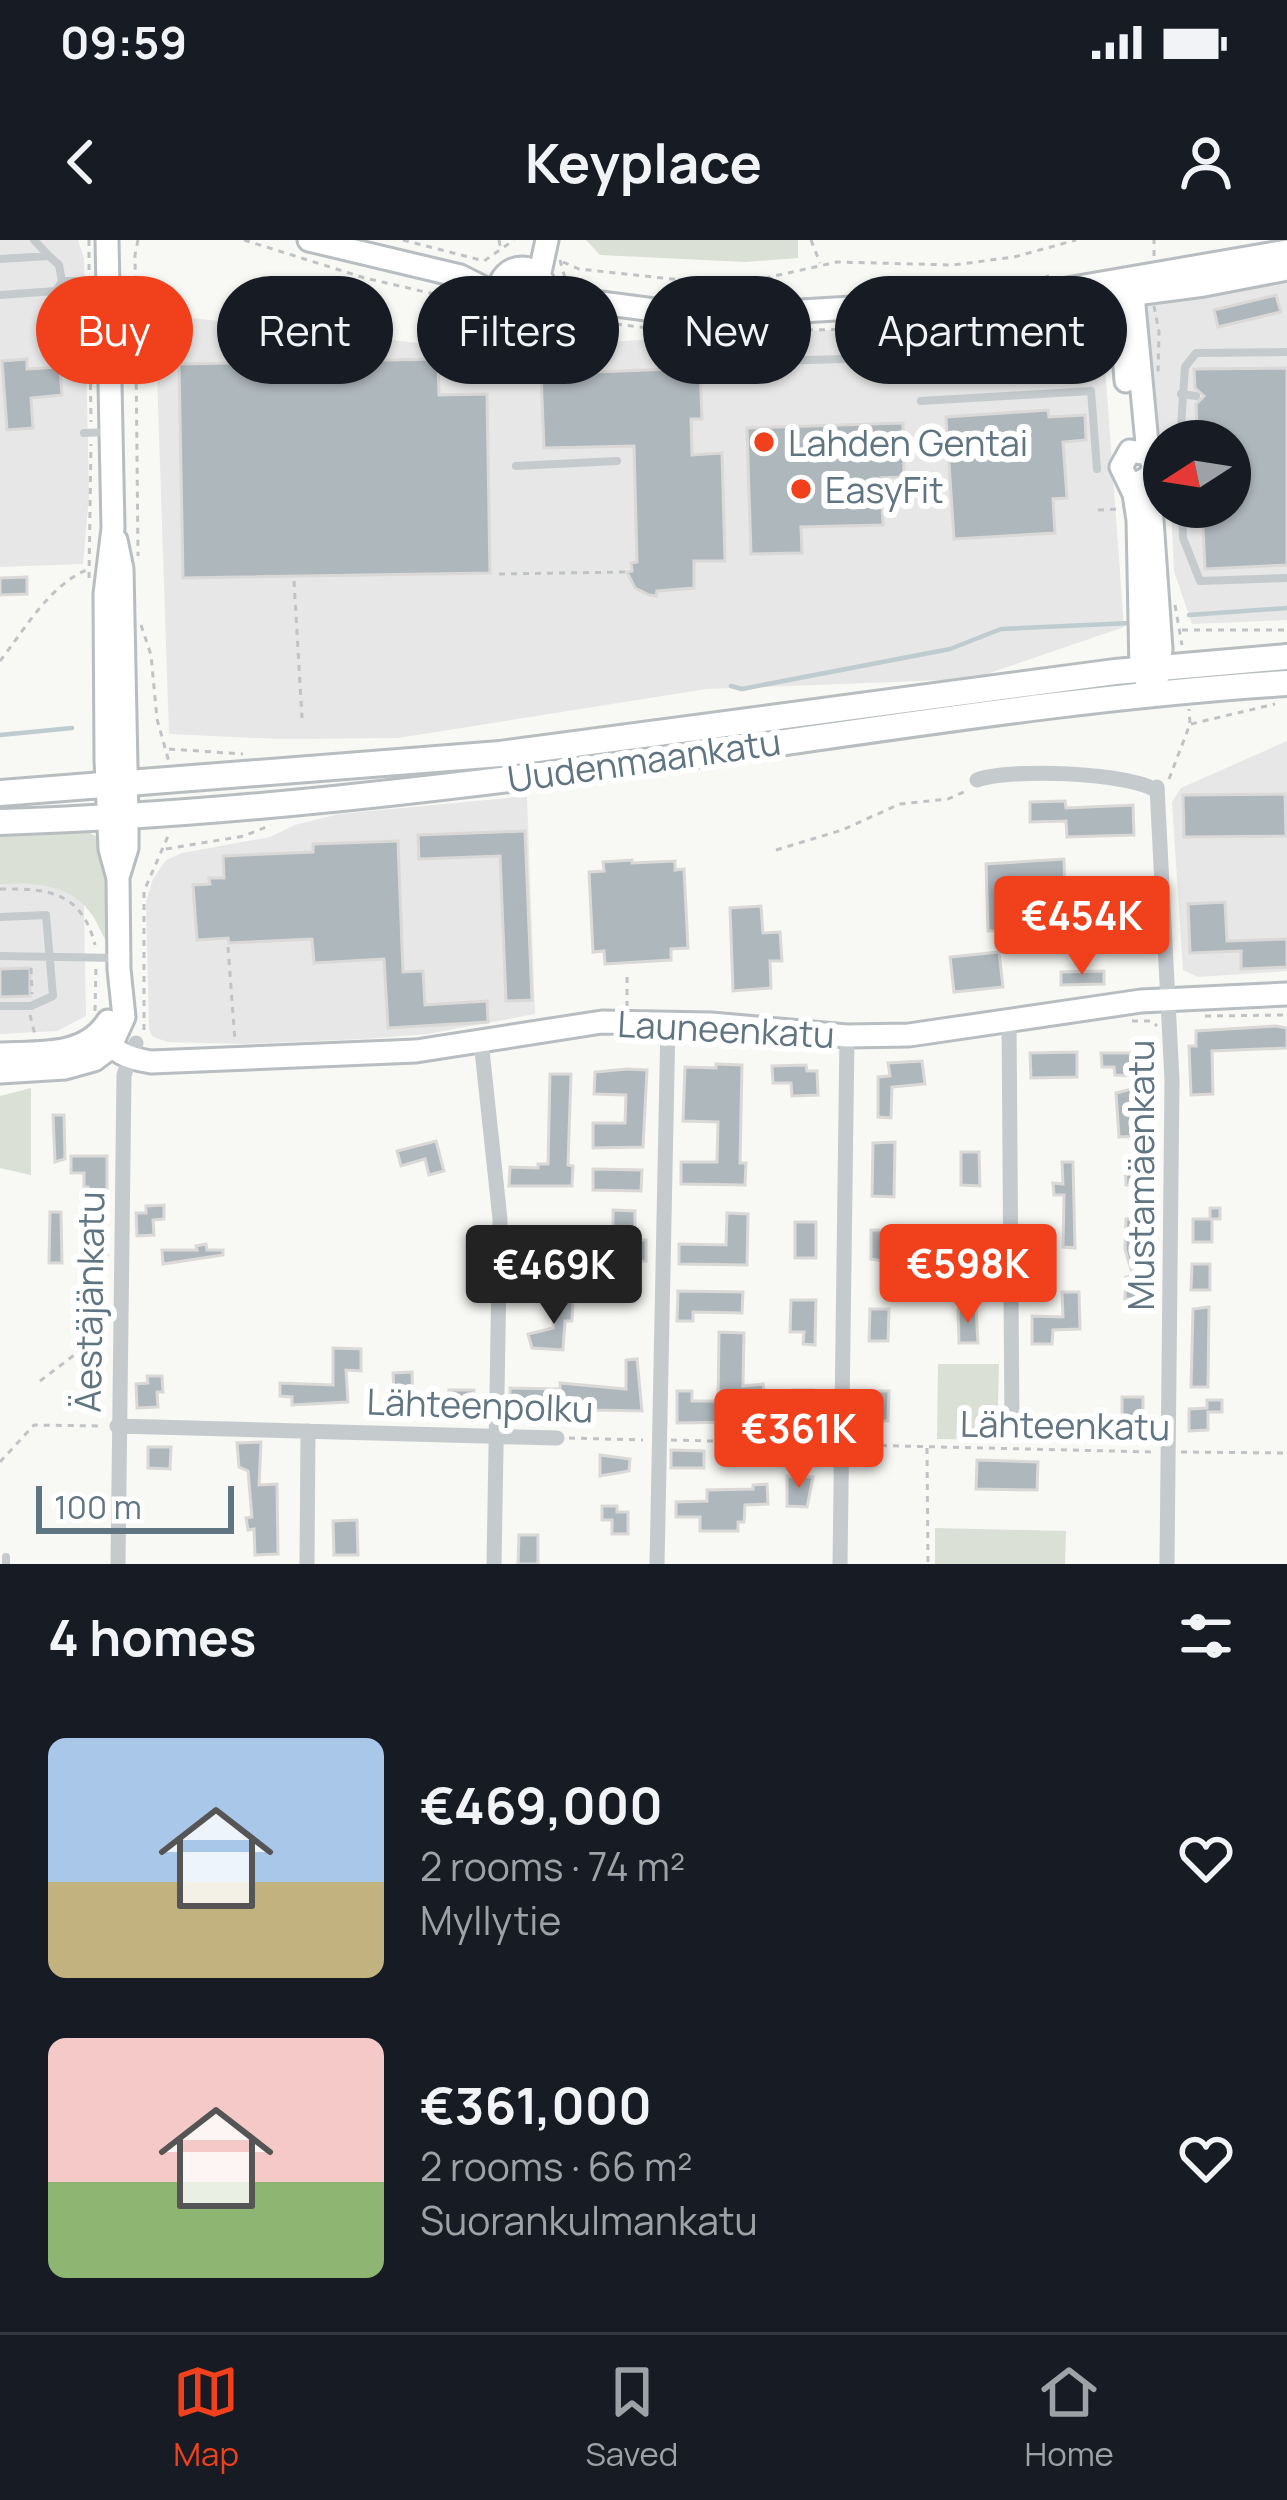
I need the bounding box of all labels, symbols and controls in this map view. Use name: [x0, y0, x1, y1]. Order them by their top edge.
text: 09:59: [60, 11, 187, 73]
text: Keyplace: [525, 125, 762, 199]
icon: back: [48, 129, 114, 195]
icon: person: [1173, 129, 1239, 195]
chip: Buy: [36, 276, 193, 384]
chip: Rent: [217, 276, 393, 384]
chip: Filters: [417, 276, 619, 384]
chip: New: [643, 276, 811, 384]
chip: Apartment: [835, 276, 1127, 384]
place label: Lahden Gentai: [788, 418, 1028, 467]
north arrow: [1143, 420, 1251, 528]
map controls: [1143, 420, 1251, 528]
marker: Lahden Gentai: [751, 429, 777, 455]
place label: EasyFit: [825, 465, 944, 514]
marker: EasyFit: [788, 476, 814, 502]
street label: Uudenmaankatu: [504, 717, 784, 803]
pin: €454K: [998, 876, 1166, 978]
text: €454K: [1021, 888, 1143, 942]
street label: Launeenkatu: [616, 999, 836, 1059]
street label: Mustamäenkatu: [1116, 1039, 1165, 1311]
street label: Äestäjänkatu: [63, 1191, 115, 1413]
pin: €598K: [884, 1224, 1052, 1326]
pin: €469K: [470, 1225, 638, 1327]
text: €598K: [907, 1236, 1029, 1290]
text: €469K: [493, 1237, 615, 1291]
street label: Lähteenpolku: [366, 1377, 594, 1433]
pin: €361K: [715, 1389, 883, 1491]
street label: Lähteenkatu: [960, 1399, 1170, 1451]
text: €361K: [741, 1401, 857, 1455]
scale bar: [36, 1480, 234, 1533]
text: 100 m: [54, 1484, 142, 1529]
text: 4 homes: [48, 1602, 256, 1671]
icon: filters: [1173, 1603, 1239, 1669]
text: €469,000: [420, 1770, 663, 1839]
icon: home: [144, 1786, 288, 1930]
icon: heart: [1173, 1825, 1239, 1891]
text: 2 rooms · 74 m²: [420, 1839, 685, 1893]
text: Myllytie: [420, 1893, 561, 1947]
text: €361,000: [420, 2070, 652, 2139]
icon: home: [144, 2086, 288, 2230]
icon: heart: [1173, 2125, 1239, 2191]
text: 2 rooms · 66 m²: [420, 2139, 693, 2193]
text: Suorankulmankatu: [420, 2193, 758, 2247]
tab: Map: [173, 2359, 239, 2476]
tab: Saved: [585, 2359, 678, 2476]
tab: Home: [1025, 2359, 1114, 2476]

